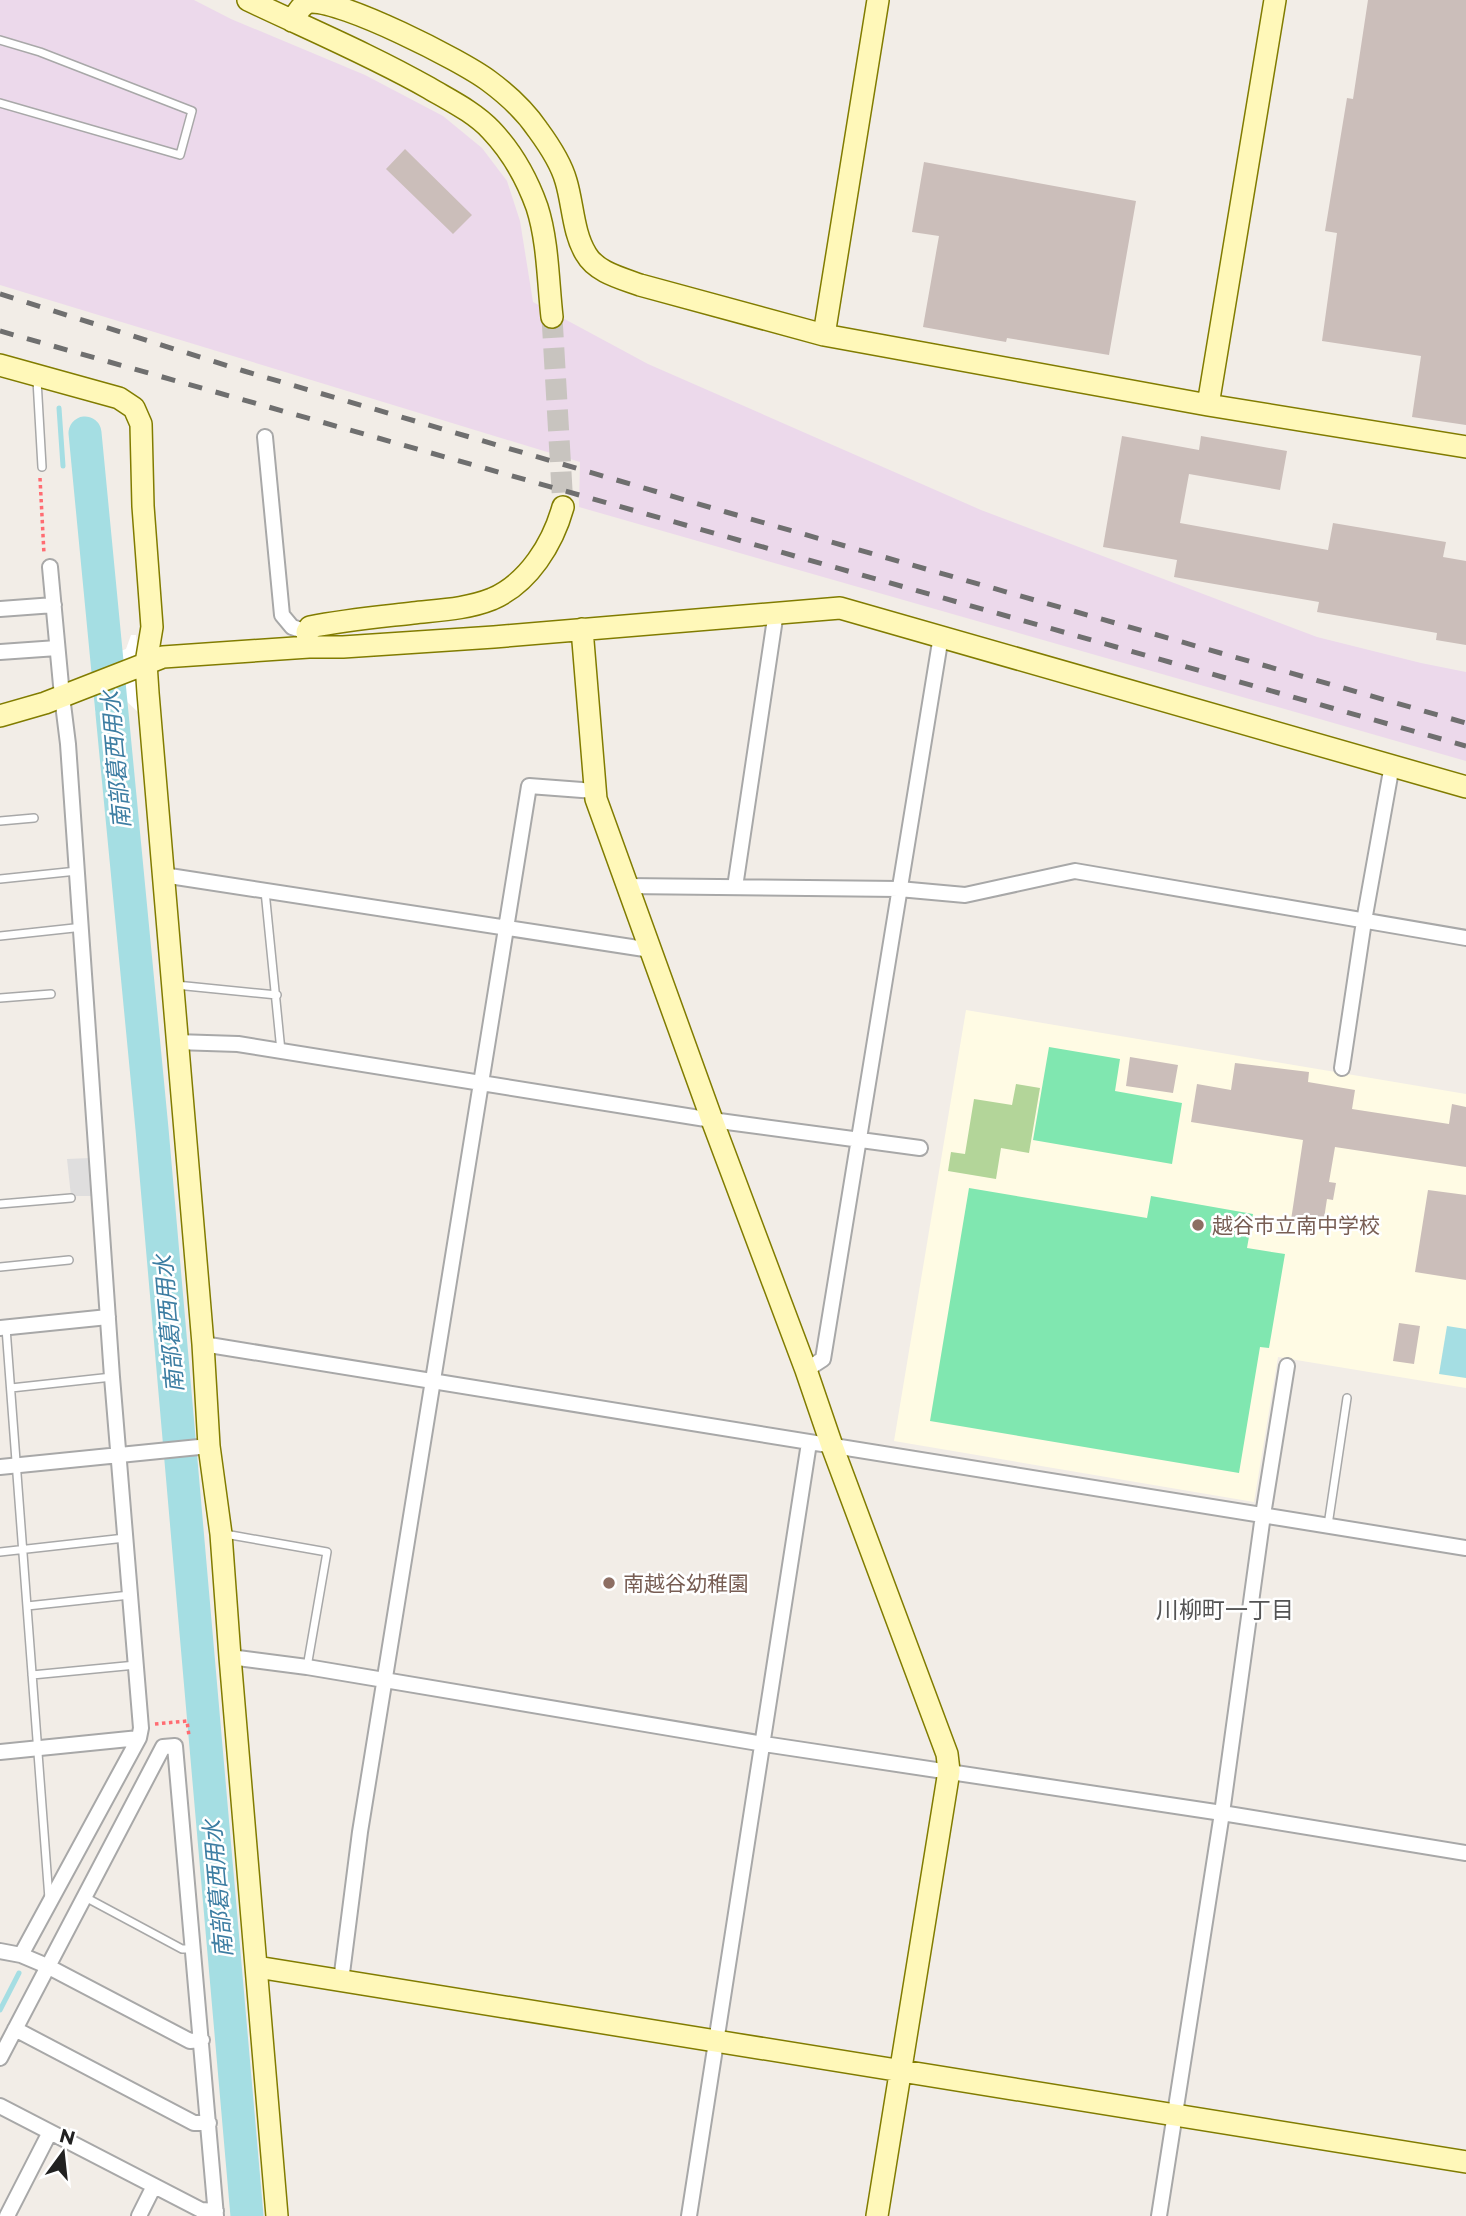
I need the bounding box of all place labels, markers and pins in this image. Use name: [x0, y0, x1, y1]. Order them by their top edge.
place label: 越谷市立南中学校: [1212, 1213, 1380, 1238]
marker: 越谷市立南中学校: [1190, 1217, 1206, 1233]
place label: 南越谷幼稚園: [623, 1571, 749, 1596]
marker: 南越谷幼稚園: [601, 1575, 617, 1591]

